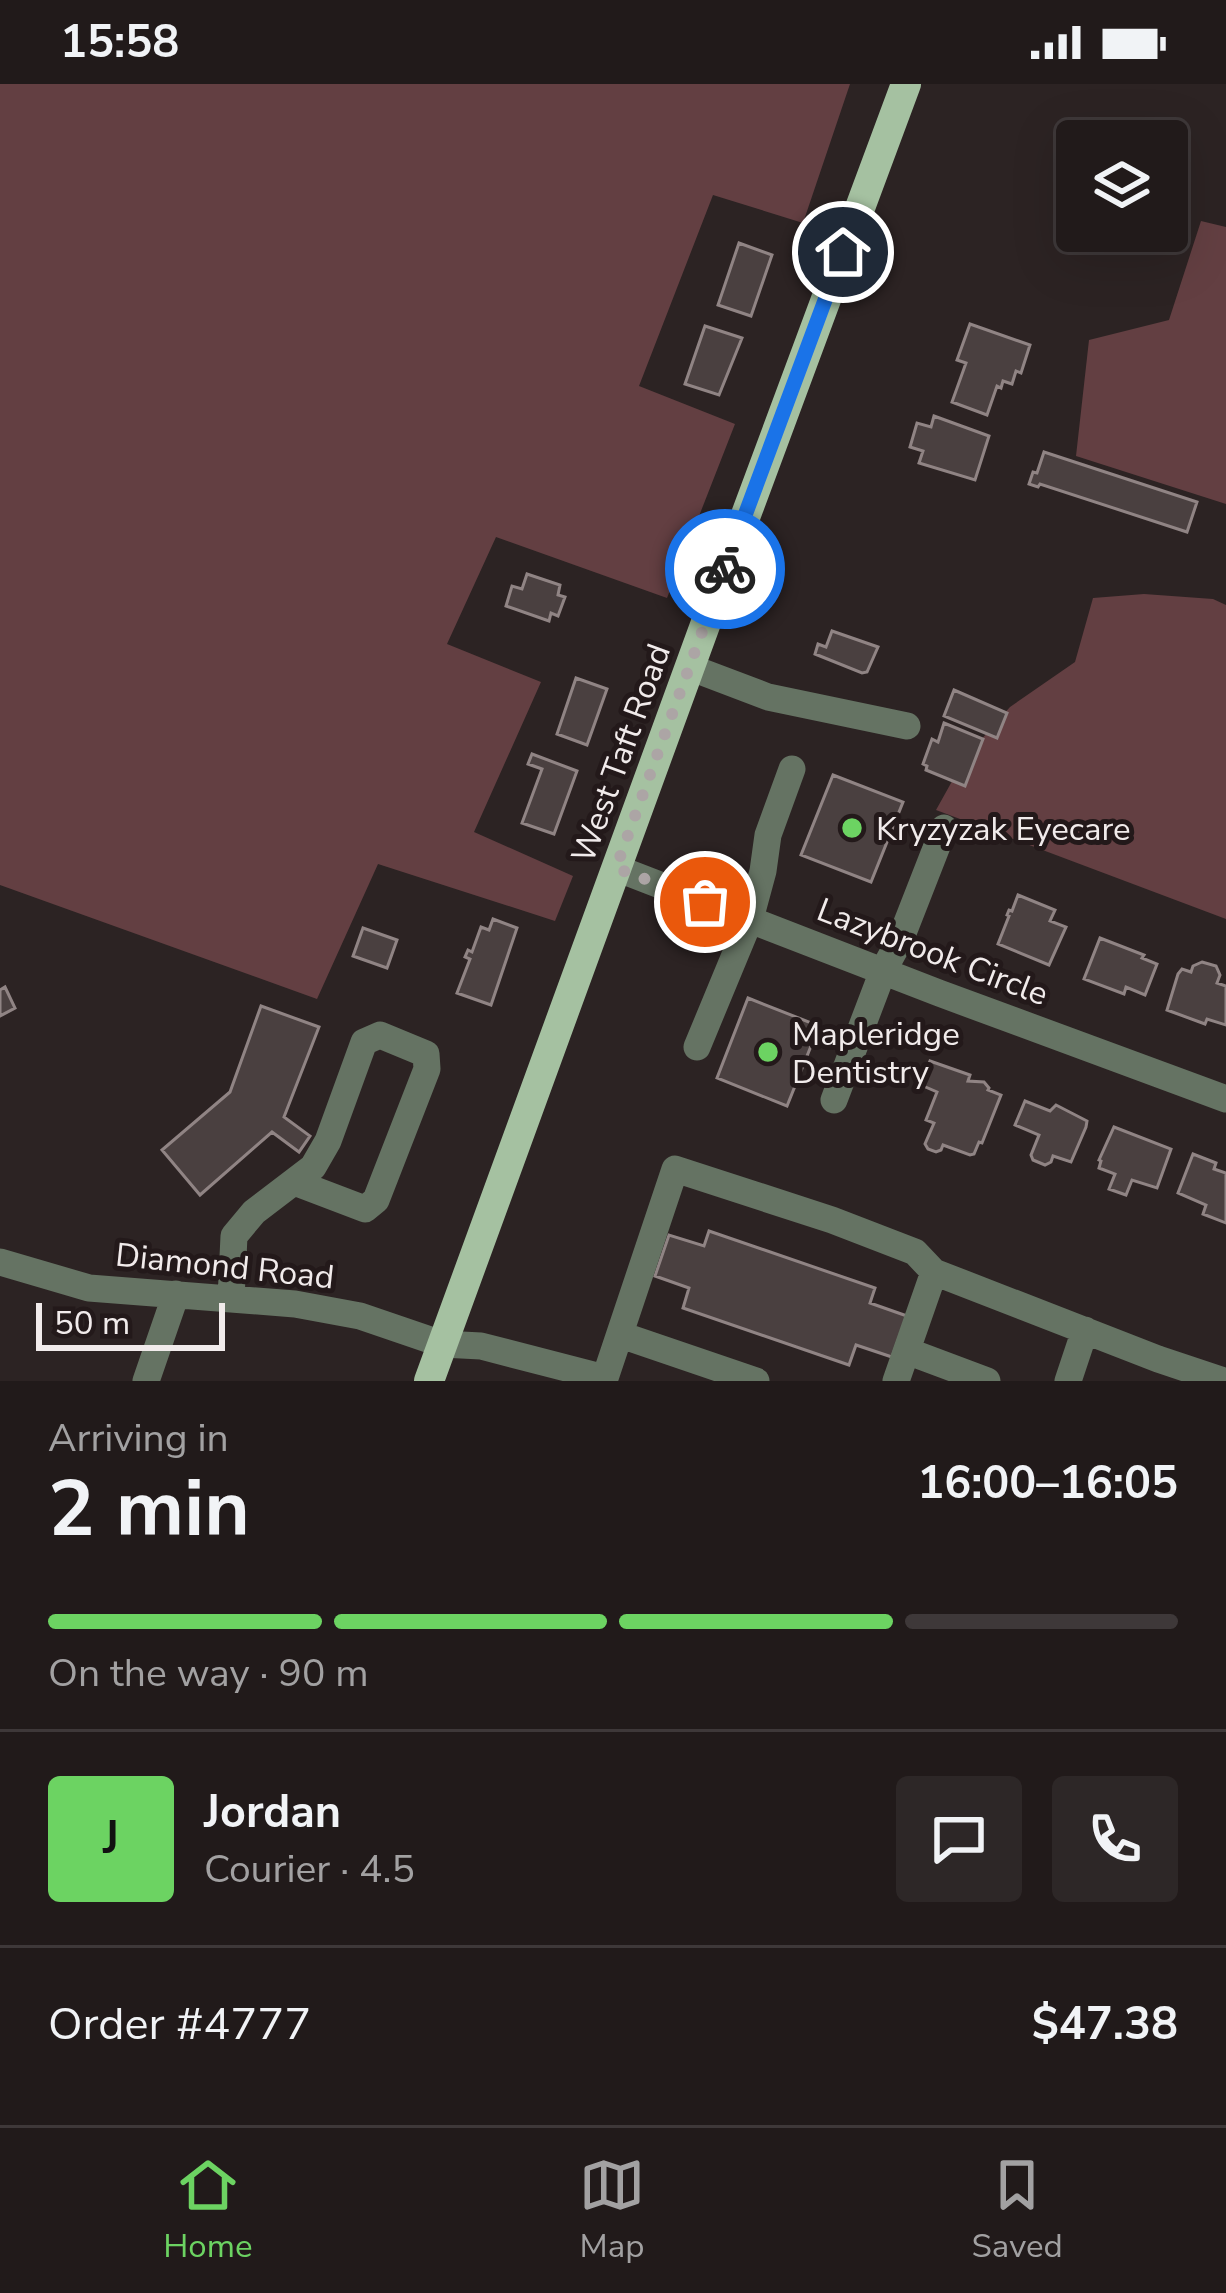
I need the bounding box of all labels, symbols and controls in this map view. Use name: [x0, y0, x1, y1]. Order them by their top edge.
text: 15:58: [60, 12, 179, 73]
map controls: [1056, 120, 1188, 252]
button: layers: [1056, 120, 1188, 252]
pin: [792, 201, 894, 303]
icon: home: [810, 219, 876, 285]
courier: [665, 509, 785, 629]
icon: bike: [692, 536, 758, 602]
street label: West Taft Road: [561, 638, 682, 869]
place label: Kryzyzak Eyecare: [876, 807, 1131, 852]
marker: Kryzyzak Eyecare: [839, 815, 865, 841]
pin: [654, 851, 756, 953]
icon: bag: [672, 869, 738, 935]
street label: Lazybrook Circle: [811, 888, 1054, 1017]
place label: Mapleridge Dentistry: [792, 1012, 960, 1095]
marker: Mapleridge Dentistry: [755, 1039, 781, 1065]
street label: Diamond Road: [113, 1233, 336, 1300]
scale bar: [36, 1297, 225, 1350]
text: 50 m: [54, 1301, 130, 1346]
text: Arriving in: [48, 1412, 229, 1465]
text: 16:00–16:05: [917, 1453, 1178, 1514]
text: 2 min: [48, 1456, 250, 1563]
text: On the way · 90 m: [48, 1647, 369, 1700]
button: chat: [896, 1776, 1022, 1902]
button: phone: [1052, 1776, 1178, 1902]
text: Jordan: [204, 1782, 341, 1843]
text: J: [103, 1808, 119, 1869]
text: Courier · 4.5: [204, 1843, 415, 1896]
text: Order #4777: [48, 1994, 311, 2055]
text: $47.38: [1032, 1994, 1178, 2055]
tab: Home: [163, 2152, 253, 2269]
tab: Map: [579, 2152, 645, 2269]
tab: Saved: [972, 2152, 1063, 2269]

